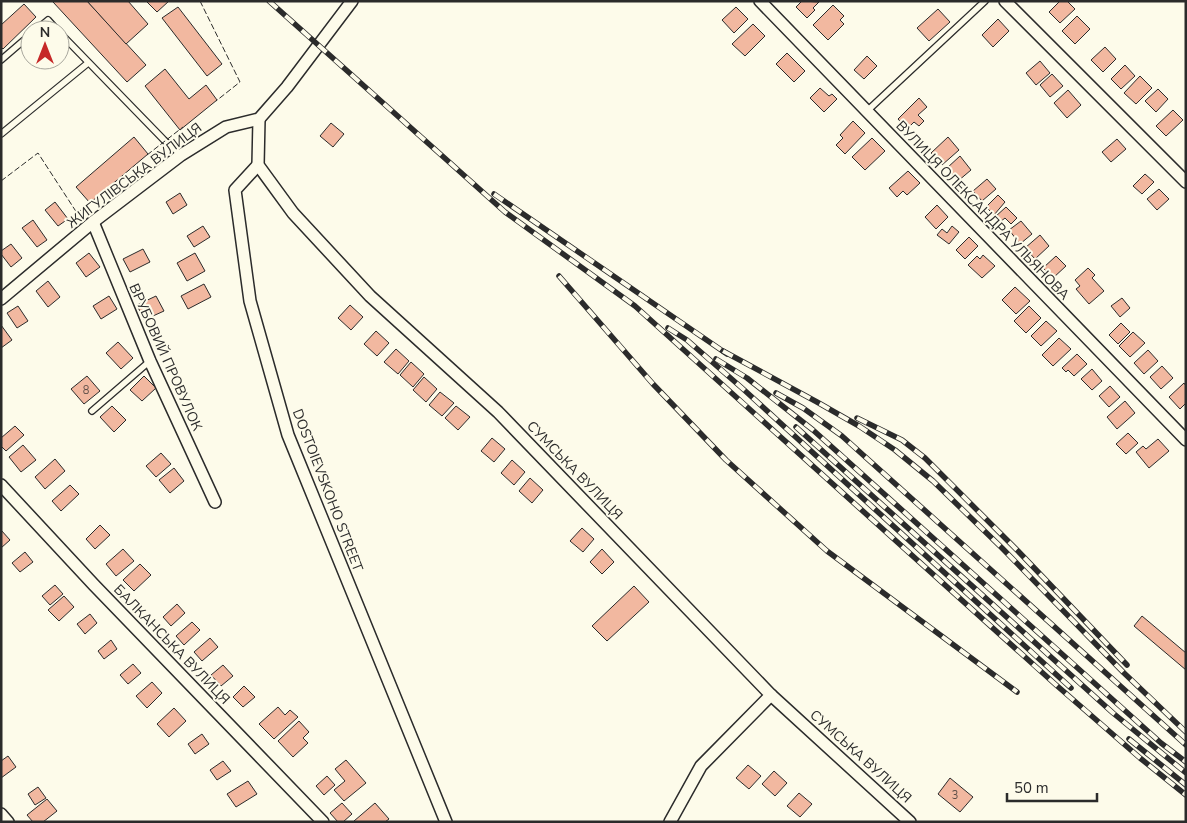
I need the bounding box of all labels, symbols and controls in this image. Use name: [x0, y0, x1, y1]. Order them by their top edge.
north arrow: [20, 20, 70, 70]
text: N: [40, 23, 50, 42]
street label: ВУЛИЦЯ ОЛЕКСАНДРА УЛЬЯНОВА: [892, 117, 1074, 304]
street label: ЖИГУЛІВСЬКА ВУЛИЦЯ: [63, 118, 206, 232]
street label: ВРУБОВИЙ ПРОВУЛОК: [124, 281, 207, 434]
house number: 8: [83, 383, 90, 398]
street label: DOSTOIEVSKOHO STREET: [288, 406, 368, 575]
street label: СУМСЬКА ВУЛИЦЯ: [522, 417, 627, 524]
street label: БАЛКАНСЬКА ВУЛИЦЯ: [109, 580, 234, 708]
street label: СУМСЬКА ВУЛИЦЯ: [806, 706, 916, 807]
scale bar: [1007, 770, 1097, 802]
text: 50 m: [1014, 778, 1049, 798]
house number: 3: [952, 788, 958, 803]

